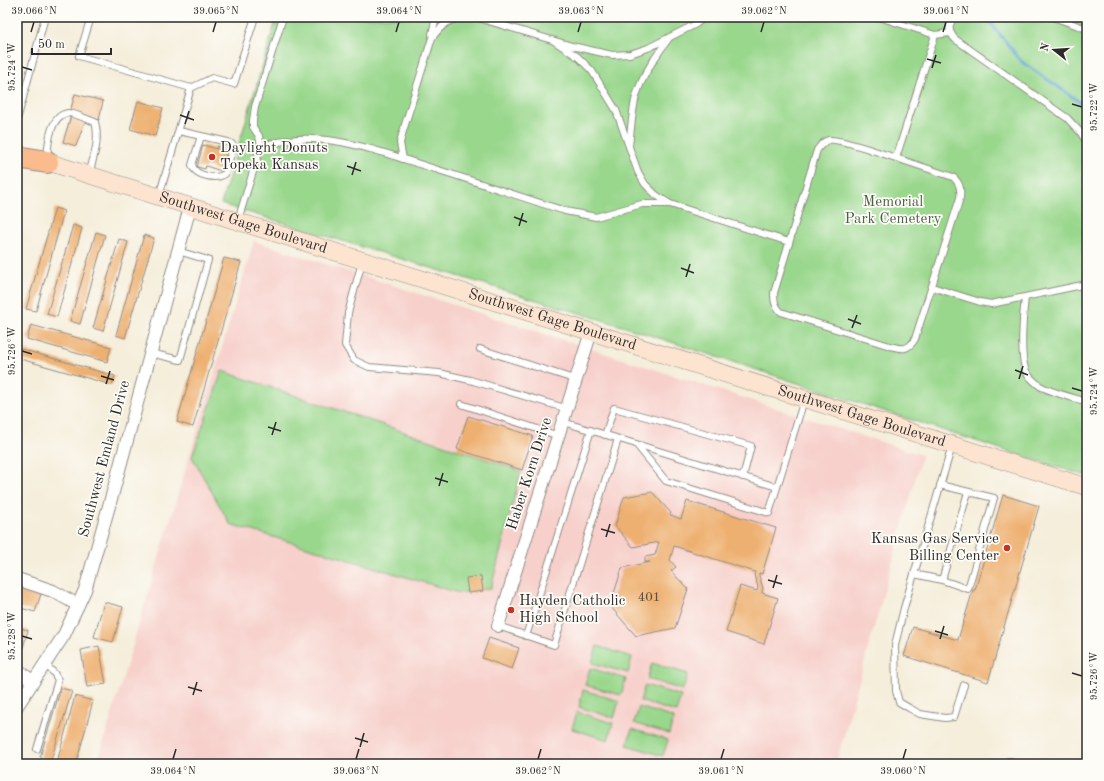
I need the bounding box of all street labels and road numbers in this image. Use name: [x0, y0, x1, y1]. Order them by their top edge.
street label: Southwest Gage Boulevard: [157, 190, 329, 256]
street label: Southwest Gage Boulevard: [466, 286, 638, 353]
street label: Southwest Emland Drive: [77, 379, 133, 539]
street label: Southwest Gage Boulevard: [776, 383, 948, 450]
street label: Haber Korn Drive: [505, 416, 555, 532]

